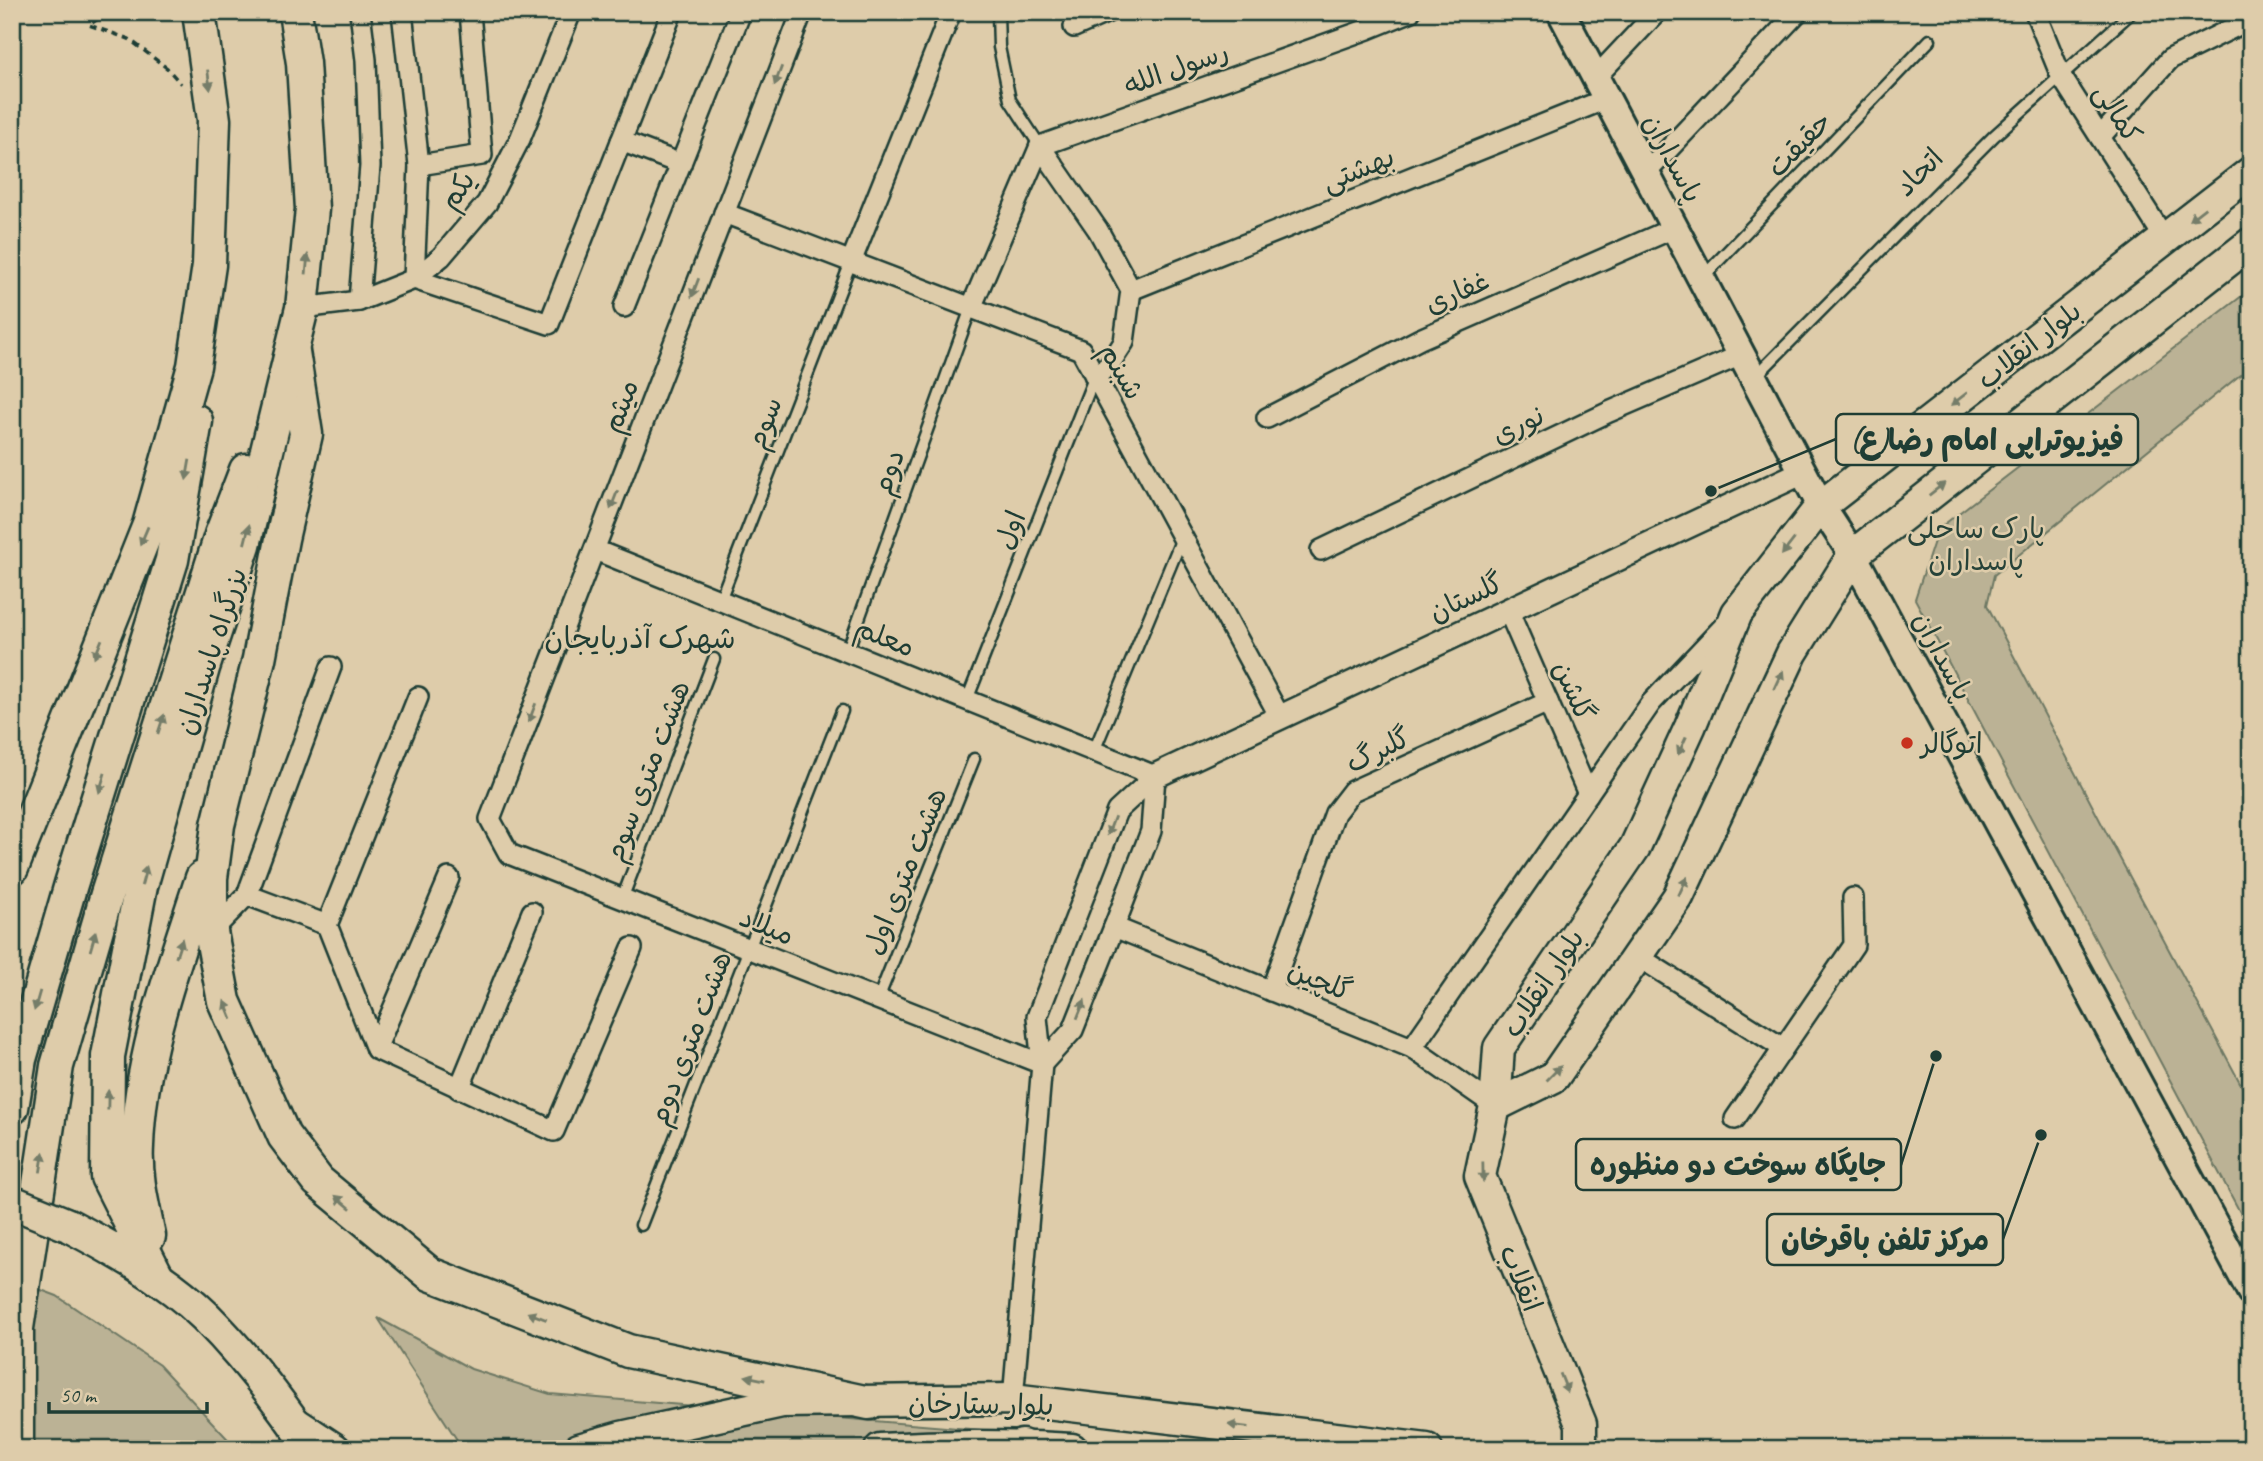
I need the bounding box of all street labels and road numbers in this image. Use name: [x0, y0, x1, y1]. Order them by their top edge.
street label: رسول الله: [1119, 33, 1233, 103]
street label: کمالی: [2086, 76, 2150, 150]
street label: حقیقت: [1759, 104, 1839, 184]
street label: پاسداران: [1634, 108, 1711, 209]
street label: بهشتی: [1317, 139, 1399, 199]
street label: اتحاد: [1887, 140, 1951, 204]
street label: یکم: [431, 164, 486, 219]
street label: غفاری: [1419, 262, 1495, 322]
street label: بلوار انقلاب: [1970, 293, 2088, 397]
street label: شبنم: [1088, 336, 1152, 408]
street label: میثم: [594, 374, 650, 439]
street label: سوم: [738, 392, 794, 456]
street label: نوری: [1486, 398, 1550, 452]
street label: دوم: [864, 445, 916, 501]
street label: اول: [987, 506, 1033, 554]
street label: بزرگراه پاسداران: [167, 563, 255, 740]
street label: گلستان: [1423, 565, 1509, 629]
street label: پاسداران: [1904, 606, 1981, 707]
street label: معلم: [848, 609, 920, 668]
street label: گلشن: [1545, 655, 1603, 727]
street label: هشت متری سوم: [596, 675, 701, 868]
street label: گلبرگ: [1340, 719, 1416, 781]
street label: هشت متری اول: [856, 782, 954, 960]
street label: میلاد: [735, 899, 799, 953]
street label: بلوار انقلاب: [1494, 922, 1592, 1044]
street label: هشت متری دوم: [641, 946, 743, 1132]
street label: گلچین: [1283, 951, 1357, 1009]
street label: انقلاب: [1492, 1239, 1550, 1317]
street label: بلوار ستارخان: [908, 1385, 1054, 1423]

